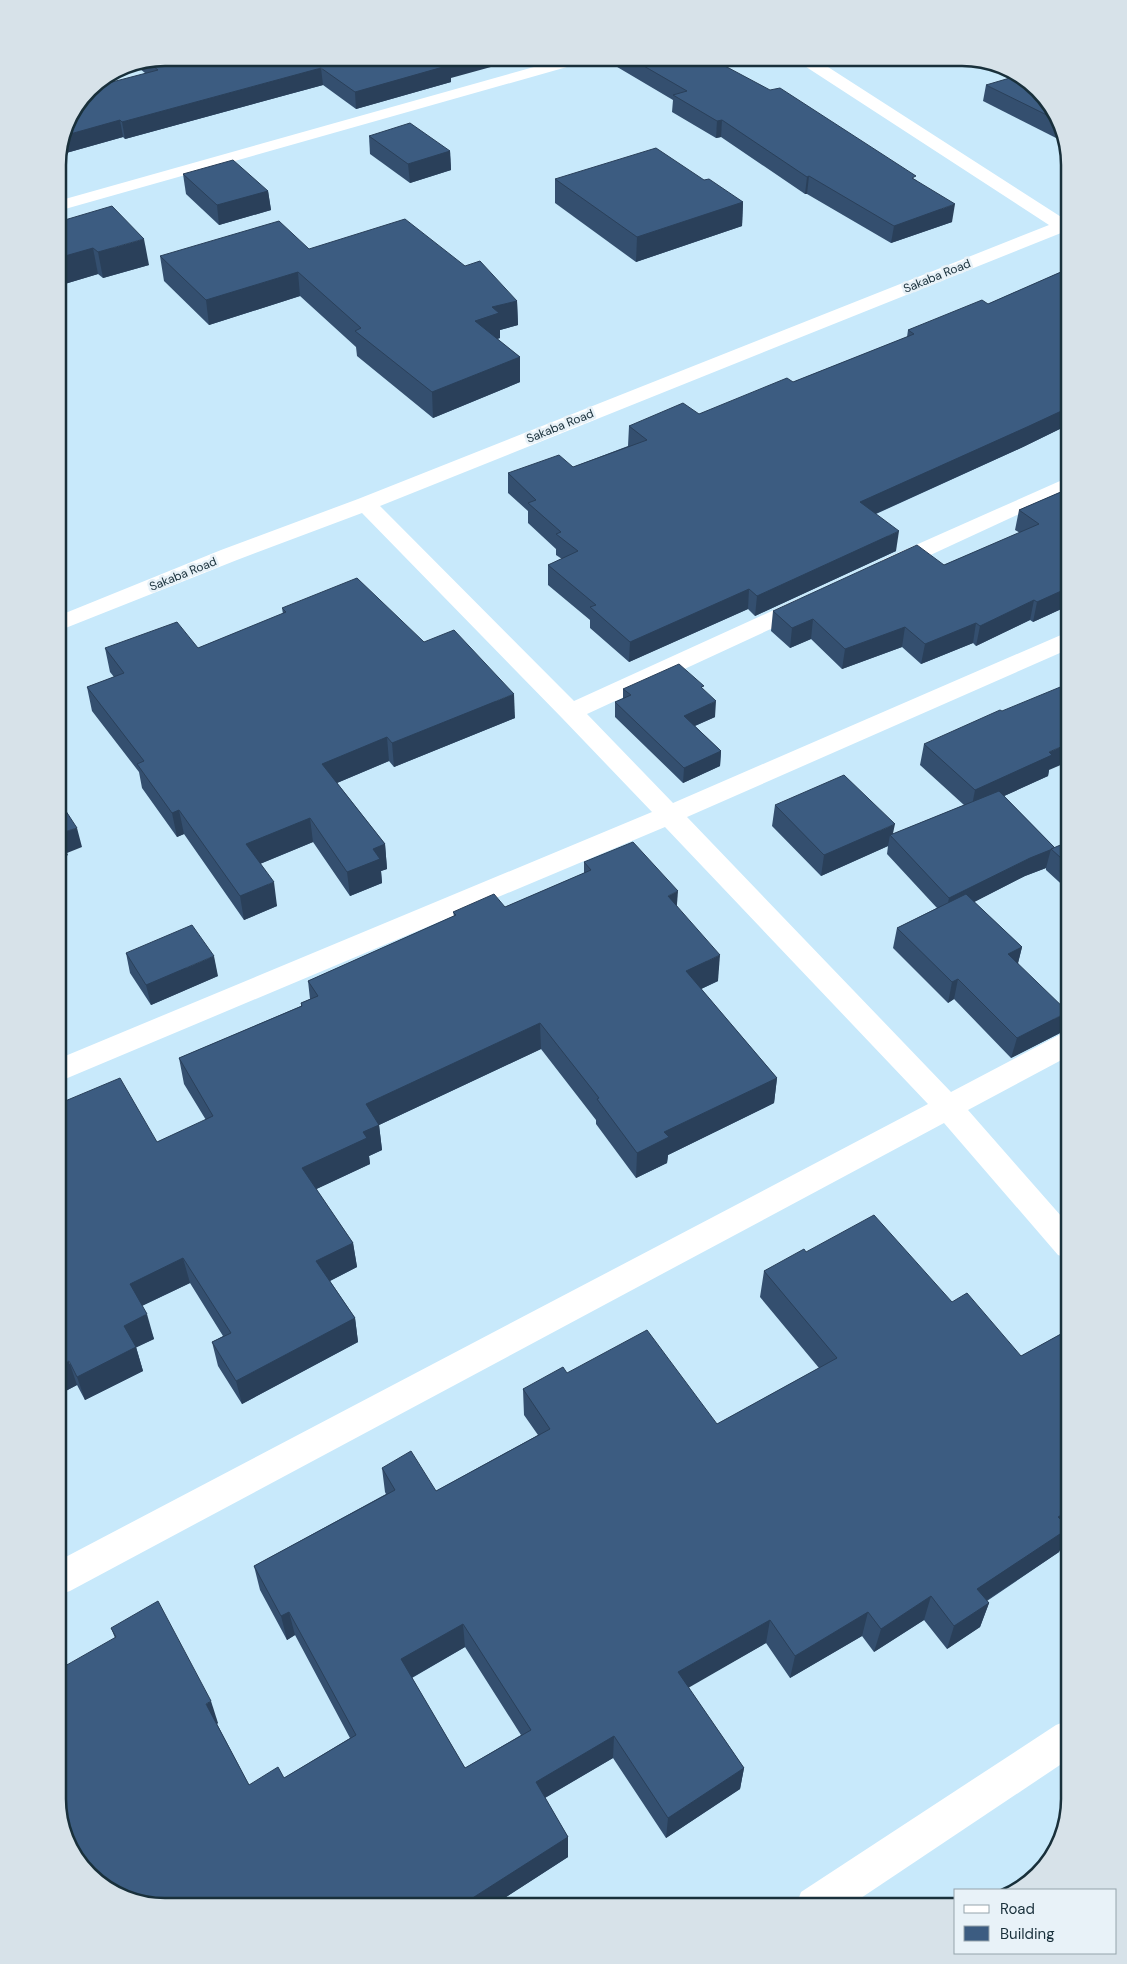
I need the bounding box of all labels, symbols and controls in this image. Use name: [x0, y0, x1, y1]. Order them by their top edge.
street label: Sakaba Road: [901, 255, 973, 297]
street label: Sakaba Road: [524, 405, 596, 447]
street label: Sakaba Road: [147, 553, 219, 595]
legend: [954, 1889, 1117, 1954]
text: Road: [1000, 1899, 1035, 1919]
text: Building: [1000, 1924, 1055, 1944]

